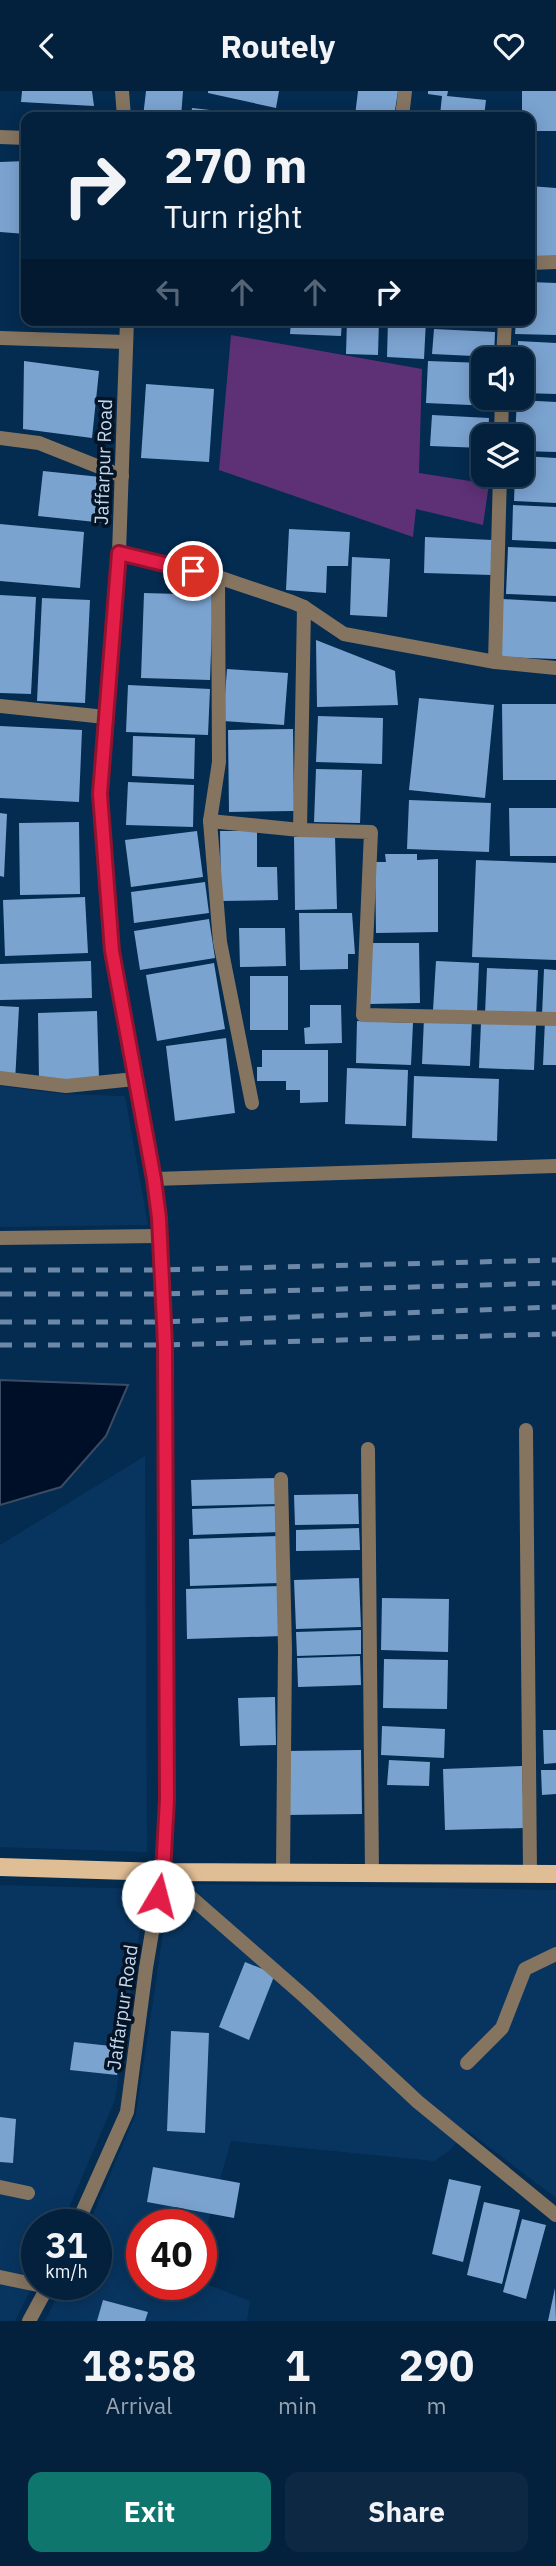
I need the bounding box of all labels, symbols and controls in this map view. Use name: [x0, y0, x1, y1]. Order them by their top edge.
text: Routely: [221, 25, 335, 67]
icon: back: [28, 27, 66, 65]
icon: heart: [490, 27, 528, 65]
text: 270 m: [164, 133, 308, 196]
icon: right: [49, 140, 140, 231]
text: Turn right: [164, 195, 302, 237]
icon: left: [150, 273, 188, 311]
icon: ahead: [223, 273, 261, 311]
icon: ahead: [296, 273, 334, 311]
icon: right: [369, 273, 407, 311]
map controls: [471, 347, 534, 487]
button: sound: [471, 347, 534, 410]
street label: Jaffarpur Road: [89, 399, 117, 525]
button: layers: [471, 424, 534, 487]
pin: [163, 541, 223, 601]
icon: arrive: [174, 552, 212, 590]
position arrow: [121, 1859, 195, 1933]
street label: Jaffarpur Road: [101, 1943, 143, 2071]
speed limit sign: 40: [126, 2209, 217, 2300]
text: 31: [45, 2222, 88, 2268]
text: km/h: [45, 2260, 88, 2283]
text: 18:58: [82, 2338, 196, 2393]
text: 1: [285, 2338, 310, 2393]
text: 290: [399, 2338, 474, 2393]
text: Arrival: [106, 2390, 173, 2420]
text: min: [278, 2390, 317, 2420]
text: m: [426, 2390, 447, 2420]
button: Exit: [28, 2472, 271, 2552]
button: Share: [285, 2472, 528, 2552]

